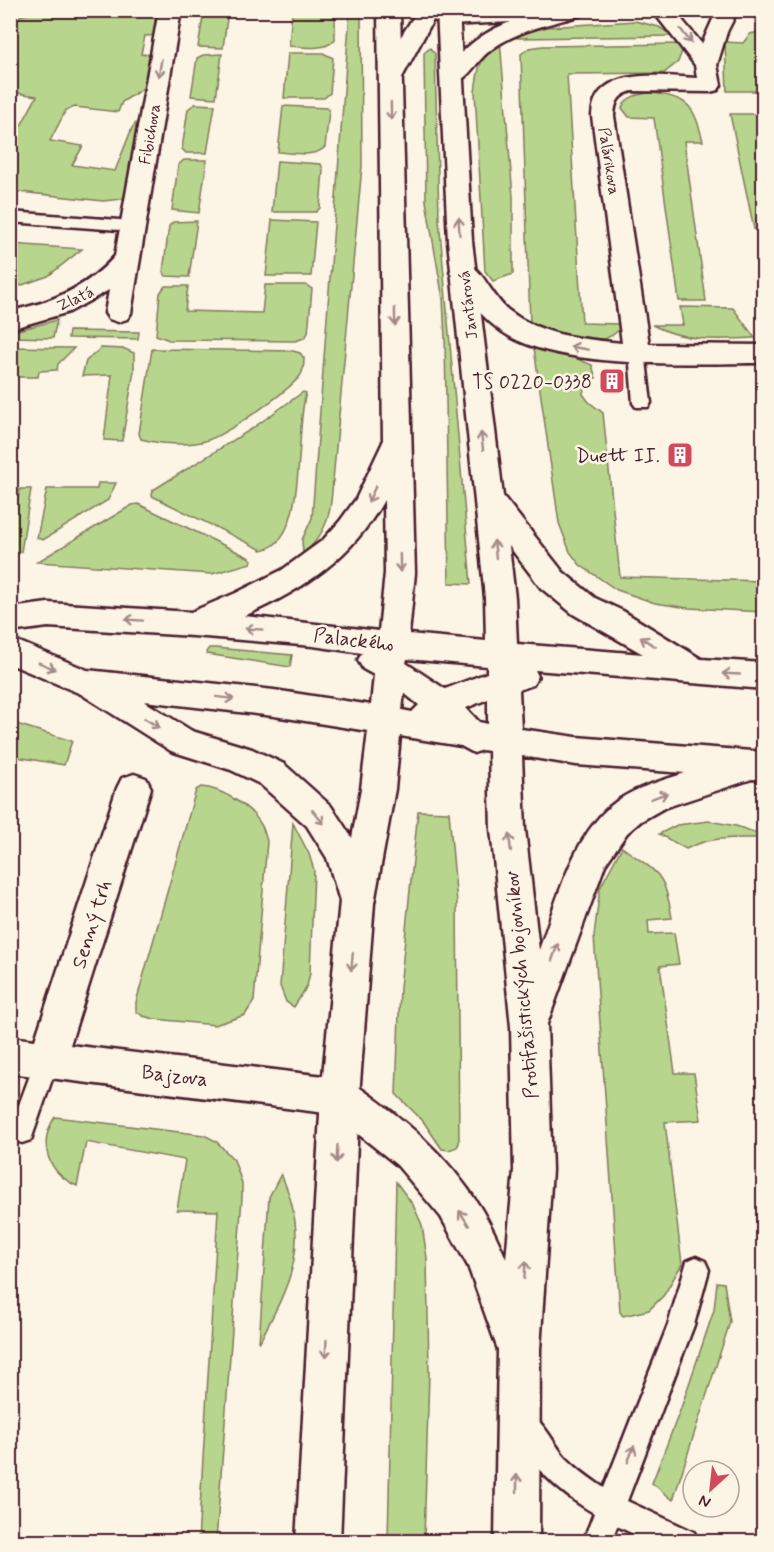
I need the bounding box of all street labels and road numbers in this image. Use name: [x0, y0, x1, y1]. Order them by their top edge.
street label: Fibichova: [135, 102, 166, 166]
street label: Palárikova: [593, 126, 624, 197]
street label: Jantárová: [454, 269, 483, 340]
street label: Zlatá: [54, 282, 98, 317]
street label: Palackého: [312, 622, 396, 659]
street label: Protifašistických bojovníkov: [499, 869, 546, 1100]
street label: Senný trh: [66, 877, 119, 972]
street label: Bajzova: [140, 1059, 210, 1094]

